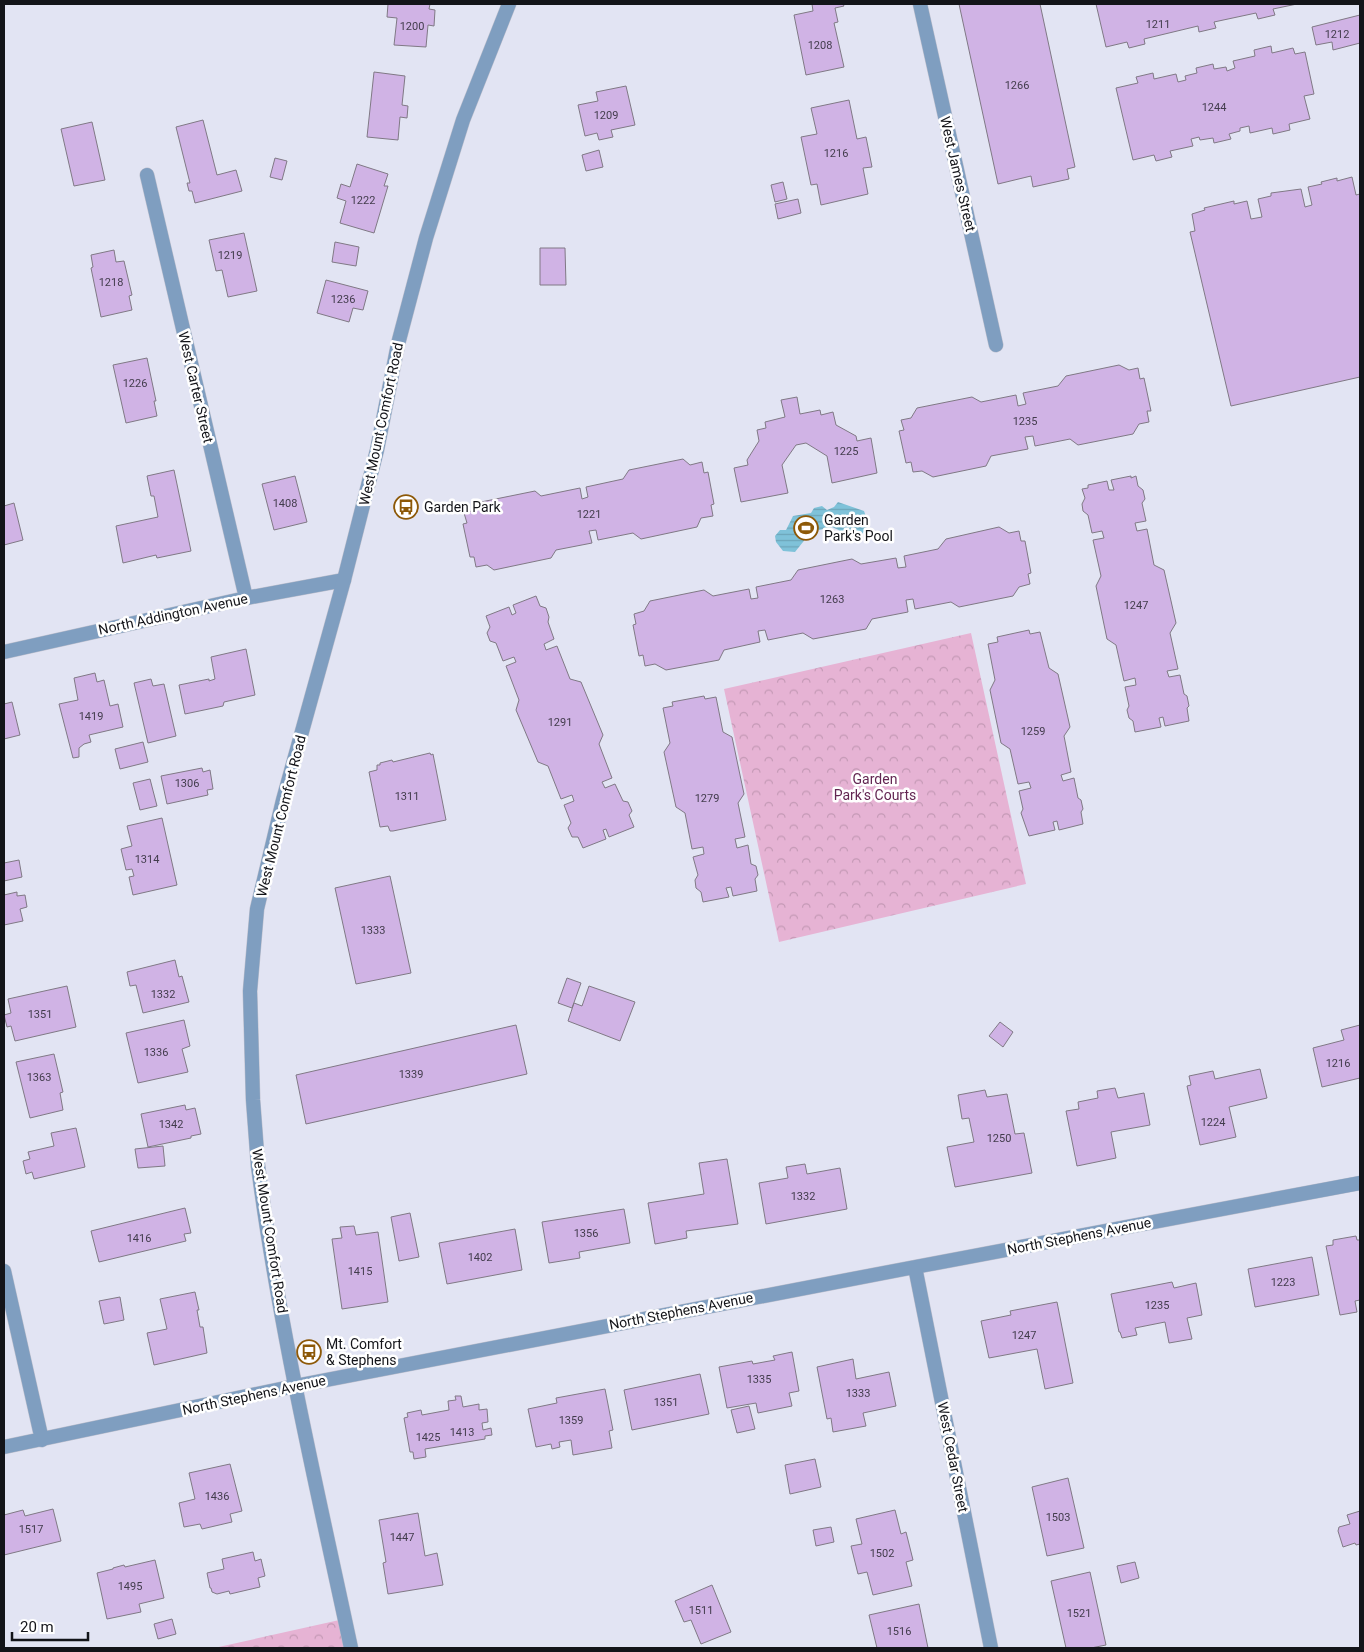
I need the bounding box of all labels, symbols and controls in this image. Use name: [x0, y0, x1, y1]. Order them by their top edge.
house number: 1211: [1146, 18, 1170, 31]
house number: 1200: [400, 20, 424, 33]
house number: 1212: [1325, 28, 1349, 41]
house number: 1208: [808, 39, 832, 52]
house number: 1266: [1005, 79, 1029, 92]
house number: 1244: [1202, 101, 1226, 114]
house number: 1209: [594, 109, 618, 122]
street label: West James Street: [937, 115, 979, 233]
house number: 1216: [824, 147, 848, 160]
house number: 1222: [351, 194, 375, 207]
house number: 1219: [218, 249, 242, 262]
house number: 1218: [99, 276, 123, 289]
house number: 1236: [331, 293, 355, 306]
street label: West Carter Street: [175, 330, 217, 445]
street label: West Mount Comfort Road: [356, 341, 406, 507]
house number: 1226: [123, 377, 147, 390]
house number: 1235: [1013, 415, 1037, 428]
house number: 1225: [834, 445, 858, 458]
bus stop icon: Garden Park: [393, 494, 419, 520]
house number: 1408: [273, 497, 297, 510]
place label: Garden Park: [424, 499, 501, 515]
house number: 1221: [577, 508, 601, 521]
place label: Garden Park's Pool: [824, 512, 893, 544]
sports icon: Garden Park's Pool: [793, 515, 819, 541]
street label: North Addington Avenue: [97, 590, 249, 638]
house number: 1263: [820, 593, 844, 606]
house number: 1247: [1124, 599, 1148, 612]
house number: 1419: [79, 710, 103, 723]
house number: 1291: [548, 716, 572, 729]
house number: 1259: [1021, 725, 1045, 738]
street label: West Mount Comfort Road: [253, 733, 309, 899]
park label: Garden Park's Courts: [834, 771, 916, 803]
house number: 1306: [175, 777, 199, 790]
house number: 1311: [395, 790, 419, 803]
house number: 1279: [695, 792, 719, 805]
house number: 1314: [135, 853, 159, 866]
house number: 1333: [361, 924, 385, 937]
house number: 1332: [151, 988, 175, 1001]
house number: 1351: [28, 1008, 52, 1021]
house number: 1336: [144, 1046, 168, 1059]
house number: 1216: [1326, 1057, 1350, 1070]
house number: 1339: [399, 1068, 423, 1081]
house number: 1363: [27, 1071, 51, 1084]
house number: 1224: [1201, 1116, 1225, 1129]
house number: 1342: [159, 1118, 183, 1131]
house number: 1250: [987, 1132, 1011, 1145]
street label: West Mount Comfort Road: [249, 1148, 291, 1314]
house number: 1332: [791, 1190, 815, 1203]
street label: North Stephens Avenue: [1006, 1214, 1152, 1258]
house number: 1356: [574, 1227, 598, 1240]
house number: 1416: [127, 1232, 151, 1245]
house number: 1402: [468, 1251, 492, 1264]
house number: 1415: [348, 1265, 372, 1278]
house number: 1223: [1271, 1276, 1295, 1289]
street label: North Stephens Avenue: [608, 1289, 754, 1333]
house number: 1235: [1145, 1299, 1169, 1312]
house number: 1247: [1012, 1329, 1036, 1342]
place label: Mt. Comfort & Stephens: [326, 1336, 402, 1368]
bus stop icon: Mt. Comfort & Stephens: [296, 1339, 322, 1365]
street label: North Stephens Avenue: [181, 1372, 327, 1418]
house number: 1335: [747, 1373, 771, 1386]
house number: 1333: [846, 1387, 870, 1400]
house number: 1351: [654, 1396, 678, 1409]
street label: West Cedar Street: [934, 1400, 972, 1514]
house number: 1359: [559, 1414, 583, 1427]
house number: 1413: [450, 1426, 474, 1439]
house number: 1425: [416, 1431, 440, 1444]
house number: 1436: [205, 1490, 229, 1503]
house number: 1503: [1046, 1511, 1070, 1524]
house number: 1517: [19, 1523, 43, 1536]
house number: 1447: [390, 1531, 414, 1544]
house number: 1502: [870, 1547, 894, 1560]
house number: 1495: [118, 1580, 142, 1593]
house number: 1511: [689, 1604, 713, 1617]
house number: 1521: [1067, 1607, 1091, 1620]
scale bar: [12, 1610, 89, 1642]
text: 20 m: [20, 1618, 54, 1636]
house number: 1516: [887, 1625, 911, 1638]

